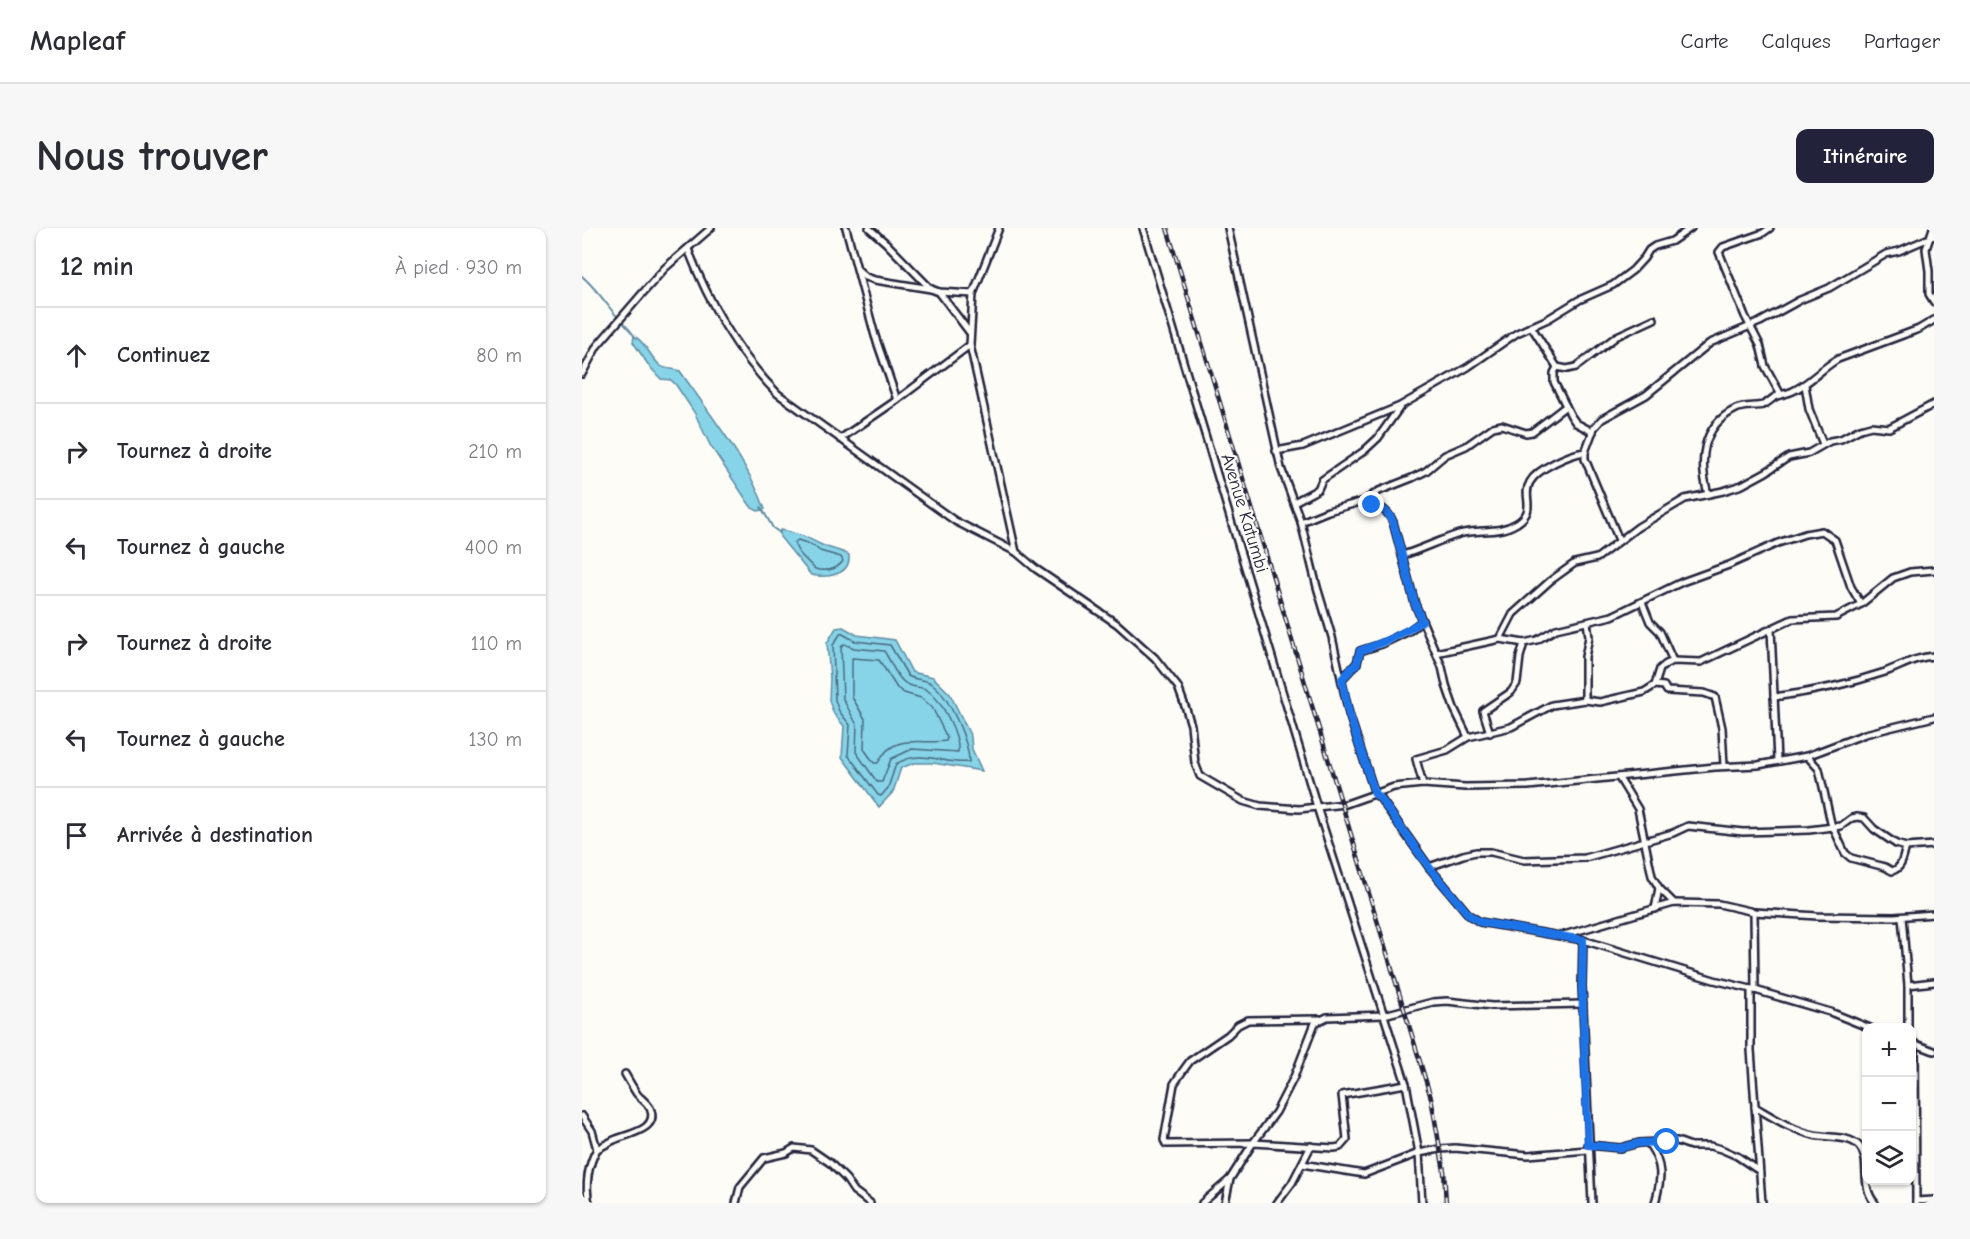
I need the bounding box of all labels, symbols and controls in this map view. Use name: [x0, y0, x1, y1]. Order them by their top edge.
text: Mapleaf: [30, 25, 125, 57]
text: Carte: [1681, 29, 1729, 53]
text: Calques: [1762, 29, 1831, 53]
text: Partager: [1864, 29, 1940, 53]
button: Itinéraire: [1796, 129, 1934, 183]
text: Nous trouver: [36, 132, 268, 181]
text: 12 min: [60, 252, 134, 282]
text: À pied · 930 m: [395, 256, 522, 279]
icon: ahead: [60, 339, 93, 372]
text: Continuez: [117, 342, 210, 368]
text: 80 m: [476, 344, 522, 367]
icon: right: [60, 435, 93, 468]
text: Tournez à droite: [117, 438, 272, 464]
text: 210 m: [468, 440, 522, 463]
street label: Avenue Katumbi: [1216, 451, 1273, 575]
route end: [1358, 491, 1384, 517]
icon: left: [60, 531, 93, 564]
text: Tournez à gauche: [117, 534, 285, 560]
text: 400 m: [465, 536, 522, 559]
icon: right: [60, 627, 93, 660]
text: Tournez à droite: [117, 630, 272, 656]
text: 110 m: [471, 632, 522, 655]
icon: left: [60, 723, 93, 756]
text: Tournez à gauche: [117, 726, 285, 752]
text: 130 m: [469, 728, 522, 751]
icon: arrive: [60, 819, 93, 852]
text: Arrivée à destination: [117, 822, 313, 848]
map controls: [1862, 1023, 1916, 1185]
button: +: [1862, 1023, 1916, 1077]
button: −: [1862, 1077, 1916, 1131]
route start: [1653, 1128, 1679, 1154]
button: layers: [1862, 1131, 1916, 1185]

